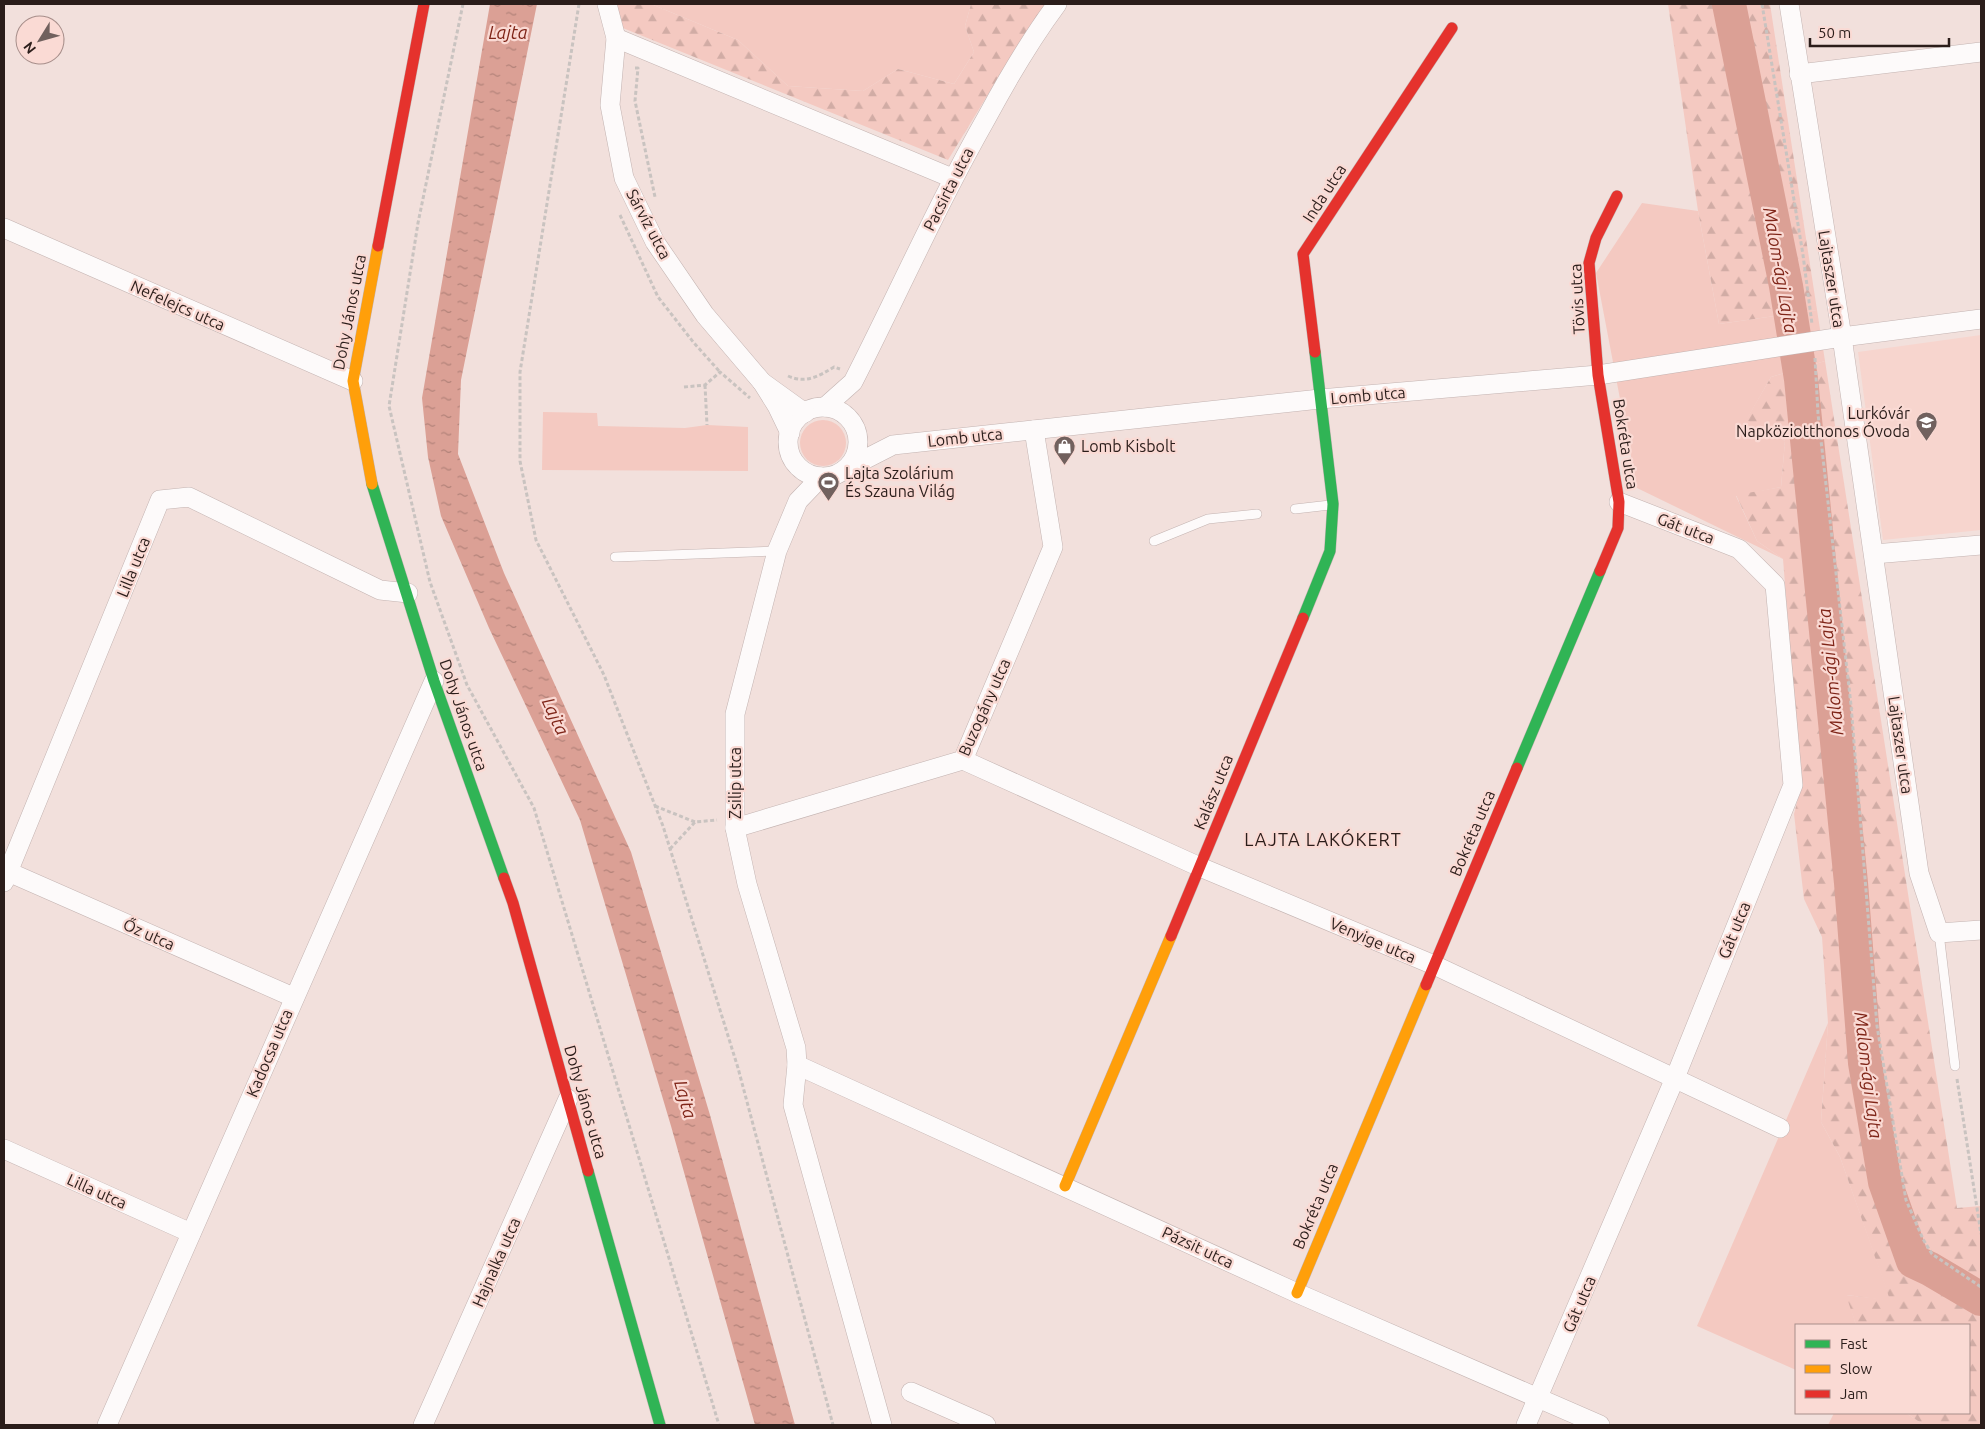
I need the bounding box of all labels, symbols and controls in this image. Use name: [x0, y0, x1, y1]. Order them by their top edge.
north arrow: [15, 15, 65, 65]
scale bar: [1810, 15, 1949, 47]
water label: Lajta: [488, 22, 528, 42]
text: 50 m: [1818, 24, 1851, 41]
text: N: [20, 39, 39, 57]
street label: Pacsirta utca: [919, 144, 977, 234]
street label: Inda utca: [1299, 161, 1349, 225]
street label: Sárvíz utca: [623, 186, 675, 262]
water label: Malom-ági Lajta: [1760, 206, 1802, 335]
street label: Lajtaszer utca: [1815, 229, 1849, 329]
street label: Dohy János utca: [329, 253, 369, 371]
street label: Tövis utca: [1566, 263, 1588, 335]
street label: Nefelejcs utca: [128, 276, 228, 334]
street label: Lomb utca: [1330, 383, 1406, 407]
street label: Bokréta utca: [1610, 397, 1642, 491]
place label: Lurkóvár Napköziotthonos Óvoda: [1736, 404, 1910, 440]
school or university icon: Lurkóvár Napköziotthonos Óvoda: [1914, 410, 1938, 441]
street label: Lomb utca: [927, 424, 1003, 450]
shop icon: Lomb Kisbolt: [1053, 434, 1077, 465]
place label: Lomb Kisbolt: [1081, 437, 1176, 455]
place label: Lajta Szolárium És Szauna Világ: [845, 464, 955, 500]
sports icon: Lajta Szolárium És Szauna Világ: [817, 470, 841, 501]
street label: Gát utca: [1655, 509, 1717, 547]
street label: Lilla utca: [113, 534, 153, 600]
water label: Malom-ági Lajta: [1813, 607, 1847, 736]
street label: Buzogány utca: [954, 656, 1014, 758]
street label: Dohy János utca: [436, 657, 492, 773]
water label: Lajta: [539, 694, 573, 738]
street label: Lajtaszer utca: [1885, 695, 1917, 795]
street label: Zsilip utca: [726, 747, 744, 819]
street label: Kalász utca: [1190, 752, 1236, 832]
street label: Bokréta utca: [1446, 787, 1498, 879]
district label: LAJTA LAKÓKERT: [1244, 828, 1402, 849]
street label: Gát utca: [1714, 899, 1754, 961]
street label: Őz utca: [120, 914, 178, 953]
street label: Venyige utca: [1327, 914, 1419, 966]
street label: Kadocsa utca: [242, 1006, 296, 1100]
water label: Malom-ági Lajta: [1851, 1011, 1887, 1140]
street label: Dohy János utca: [561, 1043, 611, 1161]
water label: Lajta: [671, 1077, 701, 1121]
street label: Bokréta utca: [1289, 1160, 1341, 1252]
street label: Lilla utca: [64, 1170, 130, 1212]
street label: Hajnalka utca: [468, 1215, 524, 1309]
street label: Pázsit utca: [1159, 1223, 1237, 1271]
street label: Gát utca: [1559, 1273, 1599, 1335]
legend: [1795, 1324, 1970, 1414]
text: Fast: [1840, 1335, 1868, 1352]
text: Slow: [1840, 1360, 1873, 1377]
text: Jam: [1840, 1385, 1868, 1402]

